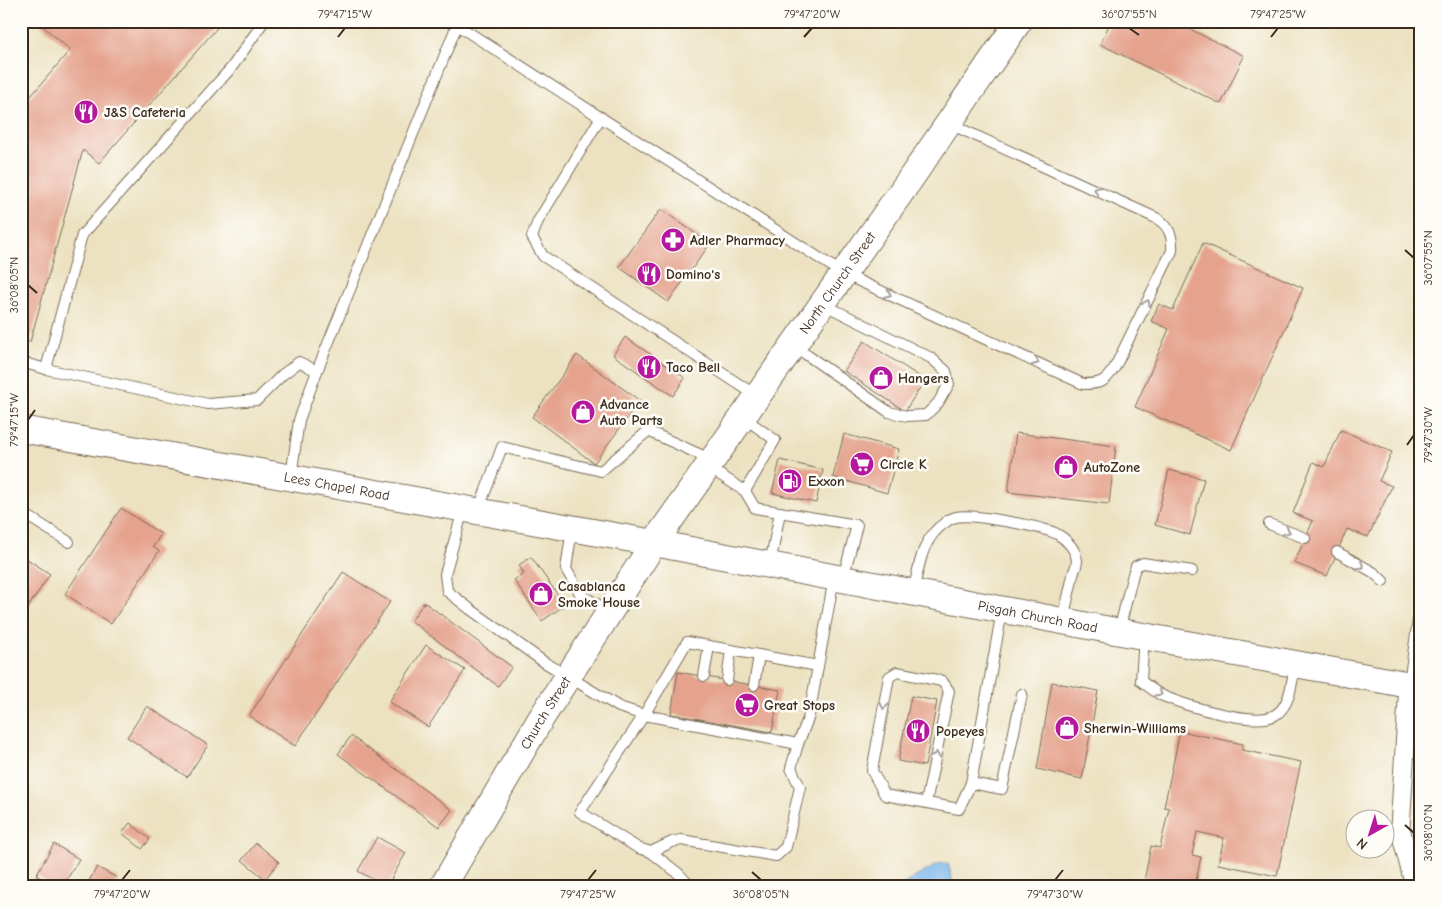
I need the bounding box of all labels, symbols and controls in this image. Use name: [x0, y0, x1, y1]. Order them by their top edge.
text: 79°47'15"W: [318, 7, 372, 21]
text: 79°47'20"W: [784, 7, 841, 21]
text: 36°07'55"N: [1101, 7, 1157, 21]
text: 79°47'25"W: [1250, 7, 1306, 21]
restaurant icon: J&S Cafeteria: [73, 99, 99, 125]
place label: J&S Cafeteria: [104, 104, 186, 121]
one-way arrow: [1093, 186, 1102, 197]
pharmacy icon: Adler Pharmacy: [660, 227, 686, 253]
street label: North Church Street: [796, 228, 880, 337]
text: 36°07'55"N: [1421, 230, 1435, 286]
place label: Adler Pharmacy: [690, 232, 786, 249]
text: 36°08'05"N: [7, 257, 21, 313]
restaurant icon: Domino's: [636, 261, 662, 287]
place label: Domino's: [666, 266, 720, 283]
one-way arrow: [883, 287, 892, 298]
one-way arrow: [1140, 299, 1151, 308]
restaurant icon: Taco Bell: [636, 354, 662, 380]
one-way arrow: [1031, 355, 1040, 366]
place label: Taco Bell: [666, 359, 720, 376]
shop icon: Hangers: [868, 365, 894, 391]
place label: Hangers: [898, 370, 949, 387]
text: 79°47'15"W: [7, 393, 21, 447]
place label: Advance Auto Parts: [600, 396, 663, 429]
shop icon: Advance Auto Parts: [570, 399, 596, 425]
text: 79°47'30"W: [1421, 406, 1435, 463]
supermarket icon: Circle K: [849, 451, 875, 477]
shop icon: AutoZone: [1053, 454, 1079, 480]
place label: Circle K: [880, 456, 927, 473]
place label: AutoZone: [1084, 459, 1140, 476]
fuel station icon: Exxon: [777, 468, 803, 494]
street label: Lees Chapel Road: [283, 469, 391, 504]
place label: Exxon: [808, 473, 845, 490]
one-way arrow: [1282, 525, 1291, 535]
one-way arrow: [1355, 559, 1364, 569]
place label: Casablanca Smoke House: [558, 578, 640, 611]
shop icon: Casablanca Smoke House: [528, 581, 554, 607]
street label: Pisgah Church Road: [977, 597, 1099, 637]
street label: Church Street: [517, 673, 575, 753]
one-way arrow: [1154, 686, 1163, 696]
supermarket icon: Great Stops: [734, 692, 760, 718]
place label: Great Stops: [764, 697, 835, 714]
one-way arrow: [879, 702, 889, 710]
shop icon: Sherwin-Williams: [1054, 715, 1080, 741]
restaurant icon: Popeyes: [905, 718, 931, 744]
place label: Sherwin-Williams: [1084, 720, 1186, 737]
place label: Popeyes: [936, 723, 984, 740]
one-way arrow: [930, 751, 940, 760]
text: 36°08'00"N: [1421, 804, 1435, 862]
north arrow: [1344, 810, 1394, 860]
text: N: [1353, 834, 1371, 853]
text: 79°47'20"W: [94, 887, 151, 901]
text: 79°47'25"W: [560, 887, 616, 901]
text: 36°08'05"N: [733, 887, 789, 901]
text: 79°47'30"W: [1027, 887, 1084, 901]

